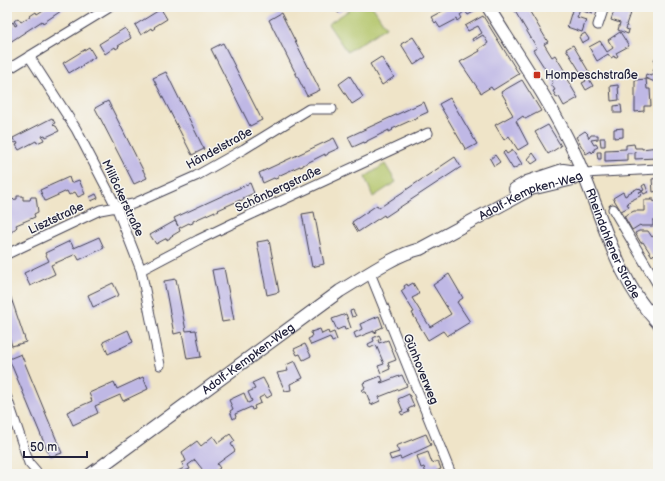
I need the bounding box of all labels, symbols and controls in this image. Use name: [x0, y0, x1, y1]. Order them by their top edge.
place label: Hompeschstraße: [545, 68, 638, 83]
marker: Hompeschstraße: [532, 70, 542, 80]
street label: Händelstraße: [184, 124, 255, 173]
street label: Millöckerstraße: [98, 157, 147, 239]
street label: Schönbergstraße: [233, 163, 324, 216]
street label: Adolf-Kempken-Weg: [476, 168, 585, 224]
street label: Rheindahlener Straße: [582, 186, 643, 302]
street label: Lisztstraße: [26, 199, 86, 238]
street label: Adolf-Kempken-Weg: [199, 320, 298, 398]
street label: Günhoverweg: [400, 332, 442, 407]
scale bar: [24, 433, 87, 459]
text: 50 m: [30, 440, 57, 455]

